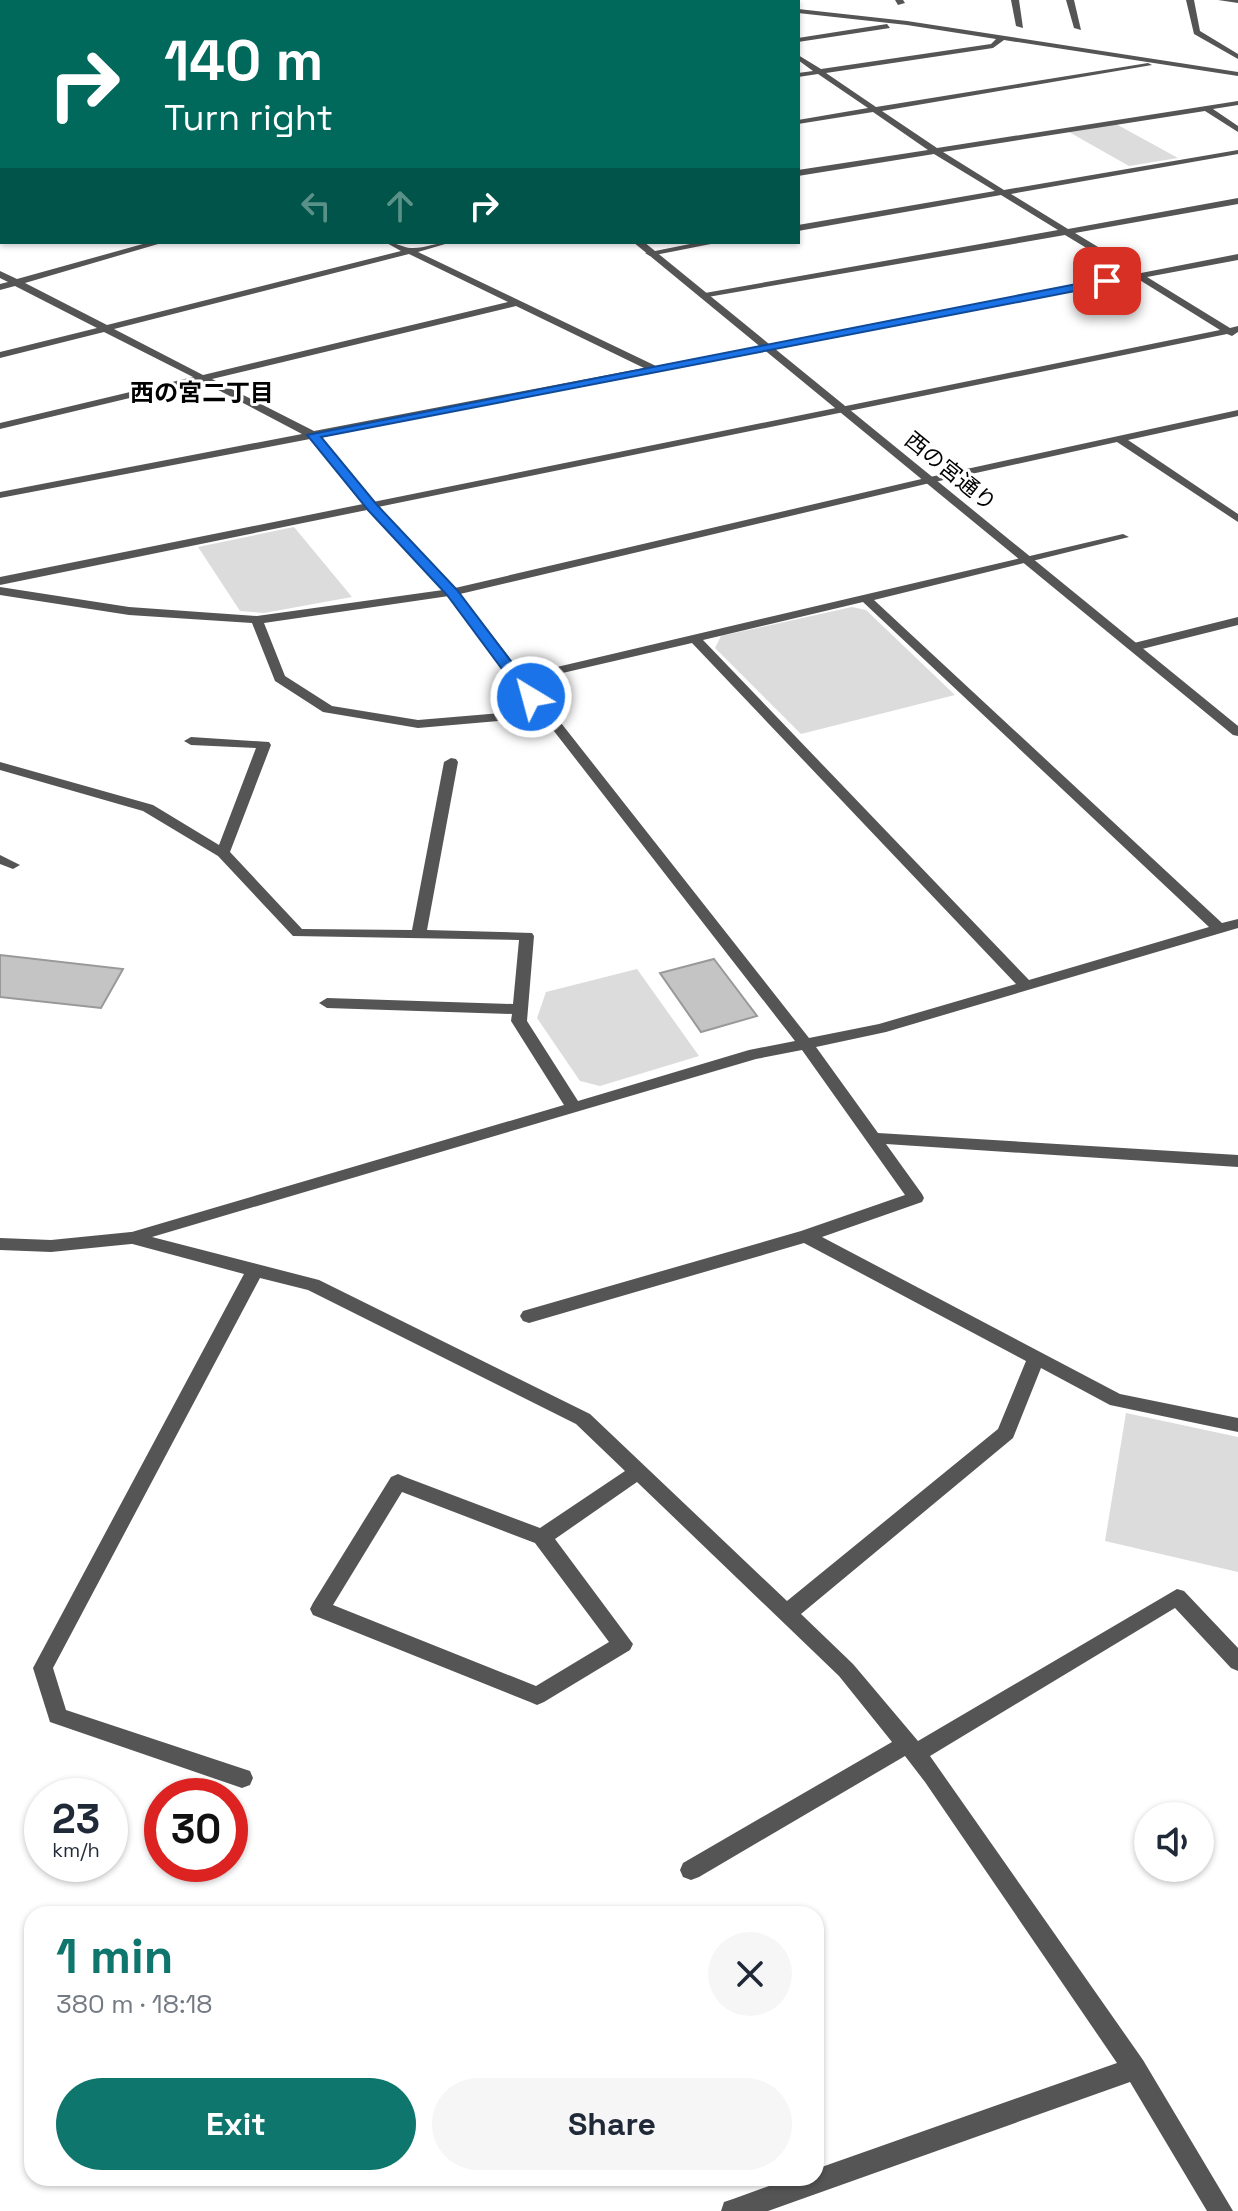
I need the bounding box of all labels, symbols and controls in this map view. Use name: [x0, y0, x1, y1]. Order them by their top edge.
text: 140 m: [164, 25, 323, 96]
icon: right: [32, 32, 136, 136]
text: Turn right: [164, 95, 333, 141]
icon: left: [294, 184, 338, 228]
icon: ahead: [378, 184, 422, 228]
icon: right: [462, 184, 506, 228]
pin: [1073, 247, 1141, 315]
icon: arrive: [1085, 259, 1129, 303]
district label: 西の宮二丁目: [130, 377, 274, 408]
street label: 西の宮通り: [899, 426, 1003, 516]
position arrow: [489, 655, 573, 739]
speed limit sign: 30: [144, 1778, 248, 1882]
text: 23: [52, 1794, 100, 1845]
map controls: [1134, 1802, 1214, 1882]
button: sound: [1134, 1802, 1214, 1882]
text: km/h: [52, 1837, 100, 1863]
text: 1 min: [56, 1926, 173, 1987]
button: close: [708, 1932, 792, 2016]
text: 380 m · 18:18: [56, 1987, 213, 2021]
button: Exit: [56, 2078, 416, 2170]
button: Share: [432, 2078, 792, 2170]

